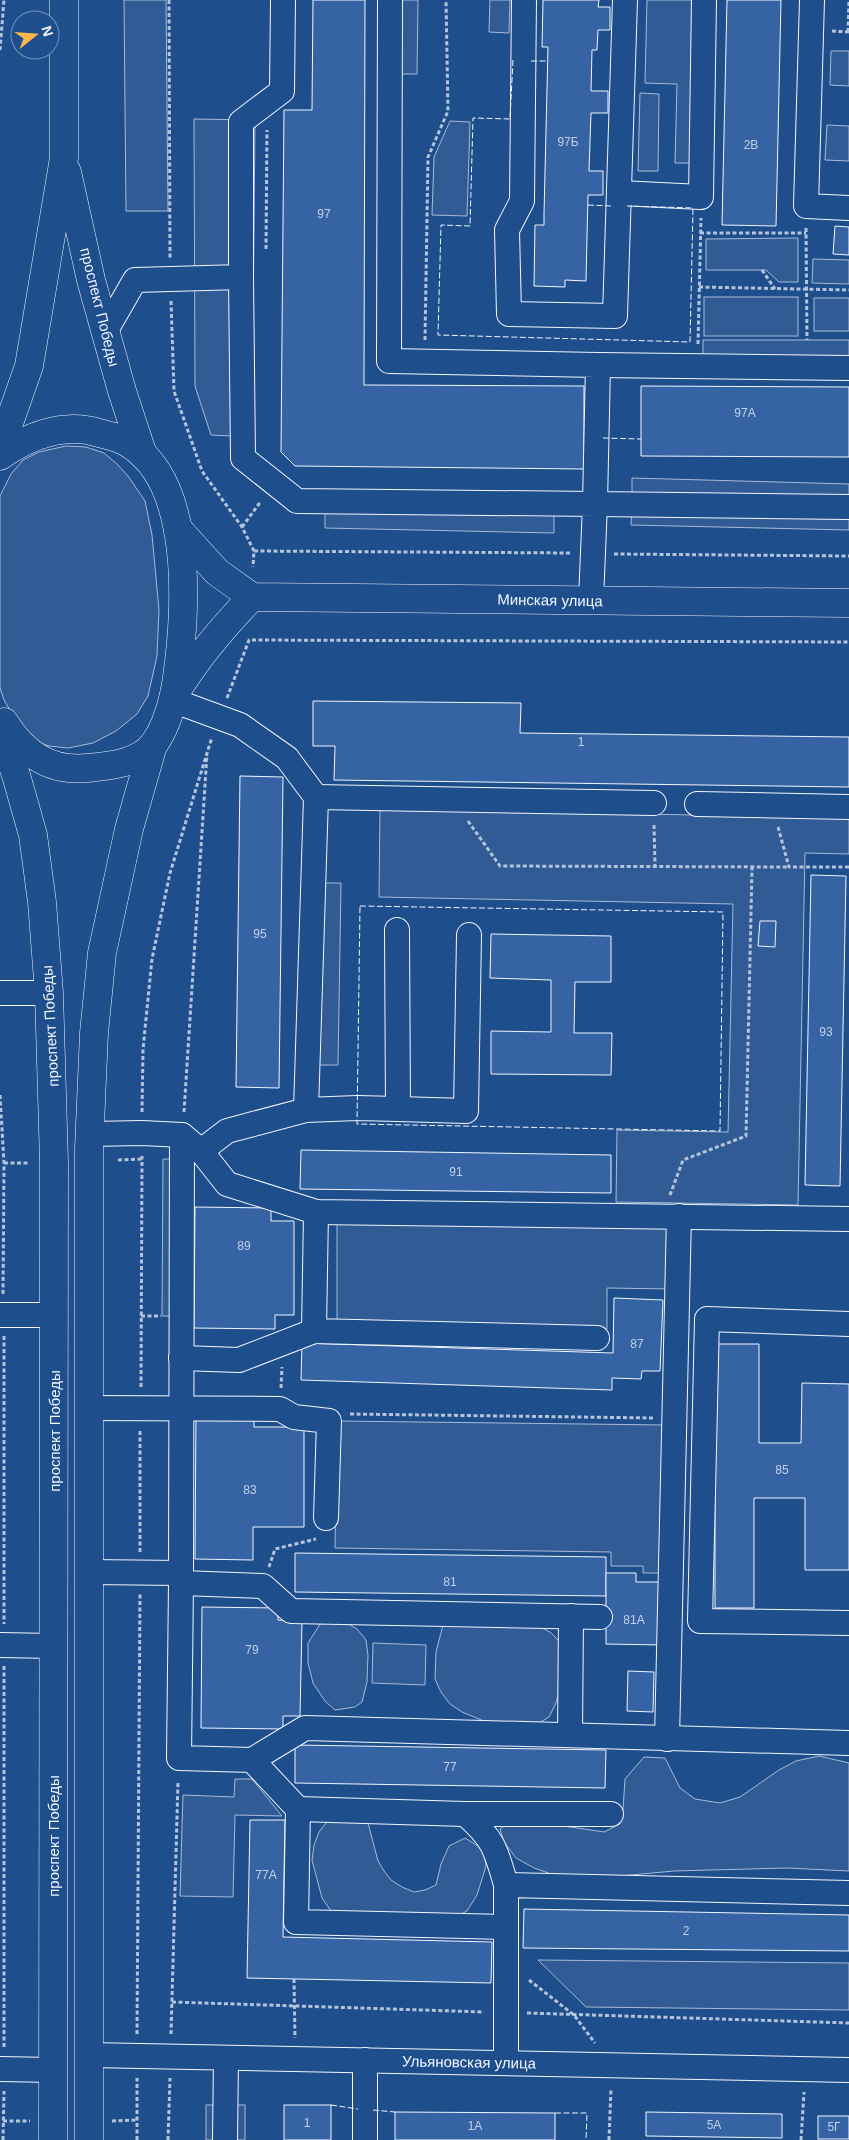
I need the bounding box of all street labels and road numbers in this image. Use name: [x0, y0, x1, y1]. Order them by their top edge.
street label: проспект Победы: [77, 246, 123, 368]
street label: Минская улица: [497, 591, 604, 609]
street label: проспект Победы: [38, 965, 62, 1087]
street label: проспект Победы: [46, 1370, 63, 1492]
street label: проспект Победы: [45, 1775, 62, 1897]
street label: Ульяновская улица: [402, 2052, 537, 2072]

